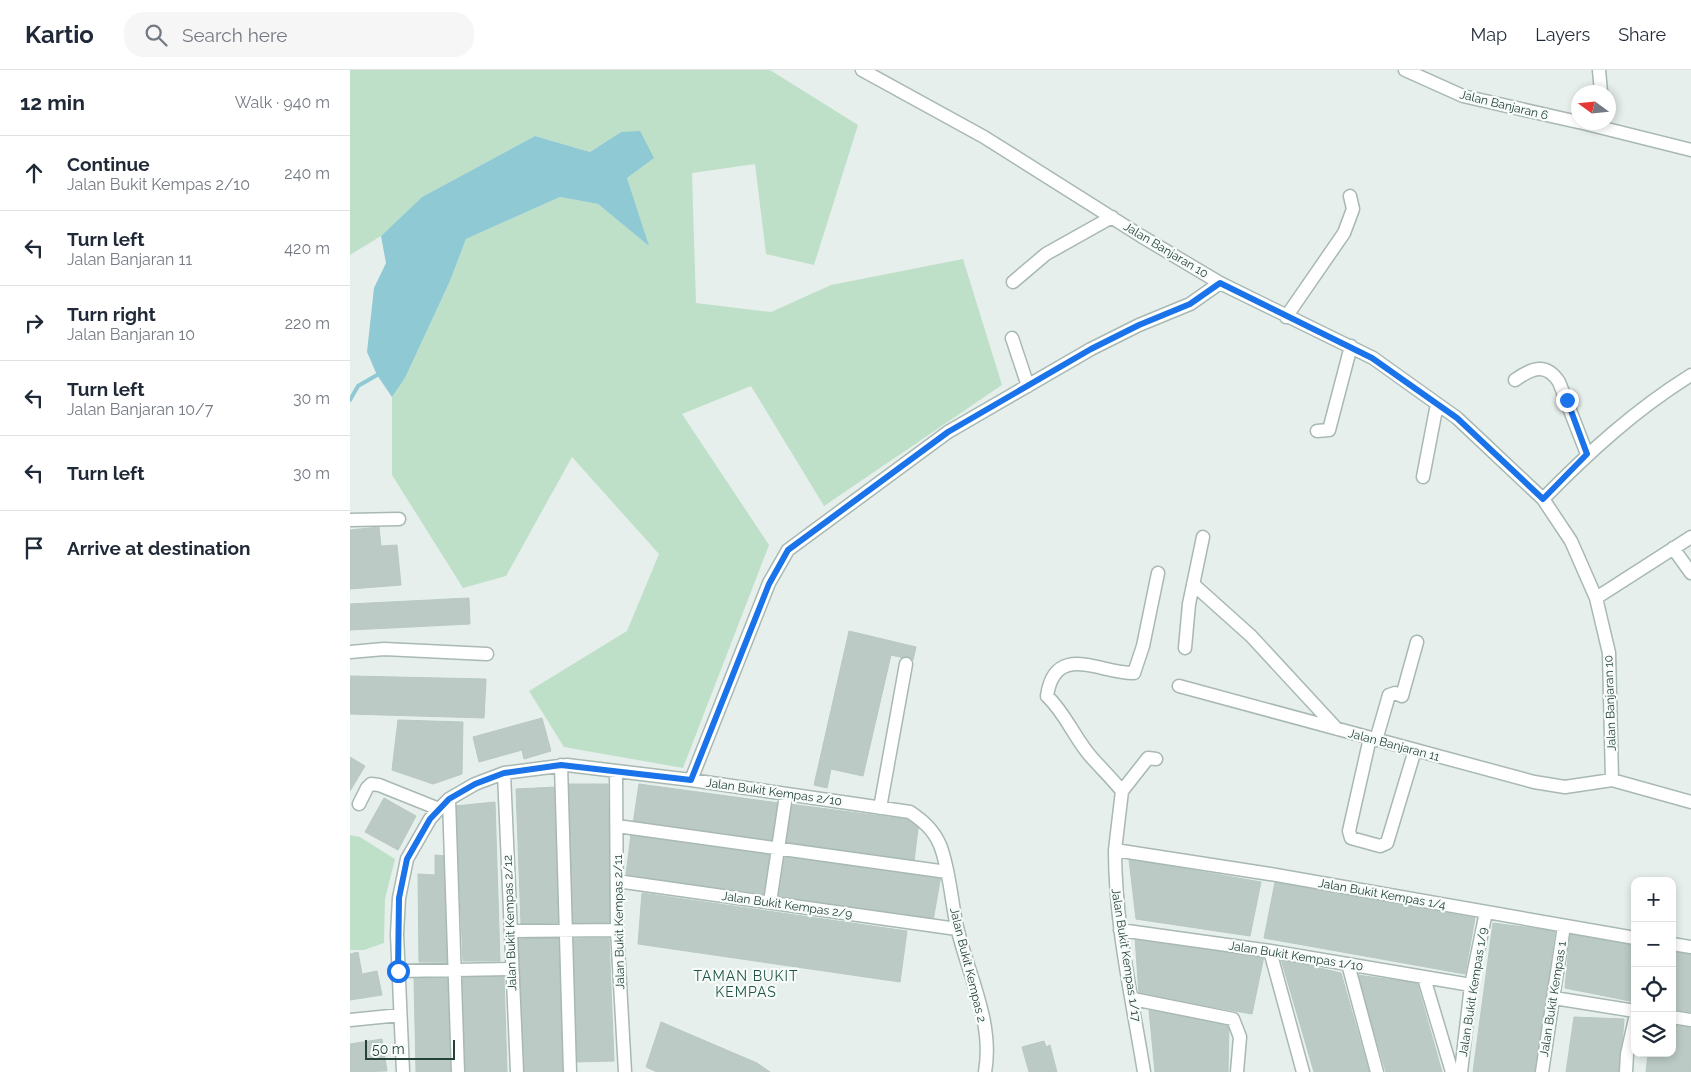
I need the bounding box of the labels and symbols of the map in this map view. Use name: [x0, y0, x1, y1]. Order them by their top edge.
north arrow: [1571, 85, 1616, 130]
street label: Jalan Banjaran 6: [1458, 87, 1550, 123]
street label: Jalan Banjaran 10: [1121, 219, 1211, 281]
route end: [1556, 389, 1579, 412]
street label: Jalan Banjaran 10: [1601, 655, 1619, 751]
street label: Jalan Banjaran 11: [1347, 726, 1441, 764]
street label: Jalan Bukit Kempas 2/10: [705, 776, 843, 808]
street label: Jalan Bukit Kempas 2/11: [611, 854, 627, 990]
street label: Jalan Bukit Kempas 2/12: [501, 855, 519, 991]
street label: Jalan Bukit Kempas 1/4: [1317, 876, 1447, 912]
street label: Jalan Bukit Kempas 1/17: [1109, 887, 1144, 1023]
street label: Jalan Bukit Kempas 2/9: [721, 889, 853, 921]
street label: Jalan Bukit Kempas 2: [947, 906, 989, 1024]
street label: Jalan Bukit Kempas 1/9: [1456, 926, 1490, 1058]
street label: Jalan Bukit Kempas 1/10: [1228, 938, 1364, 974]
street label: Jalan Bukit Kempas 1: [1537, 940, 1569, 1058]
route start: [387, 960, 410, 983]
district label: TAMAN BUKIT KEMPAS: [693, 968, 799, 1000]
scale bar: [365, 1037, 455, 1060]

